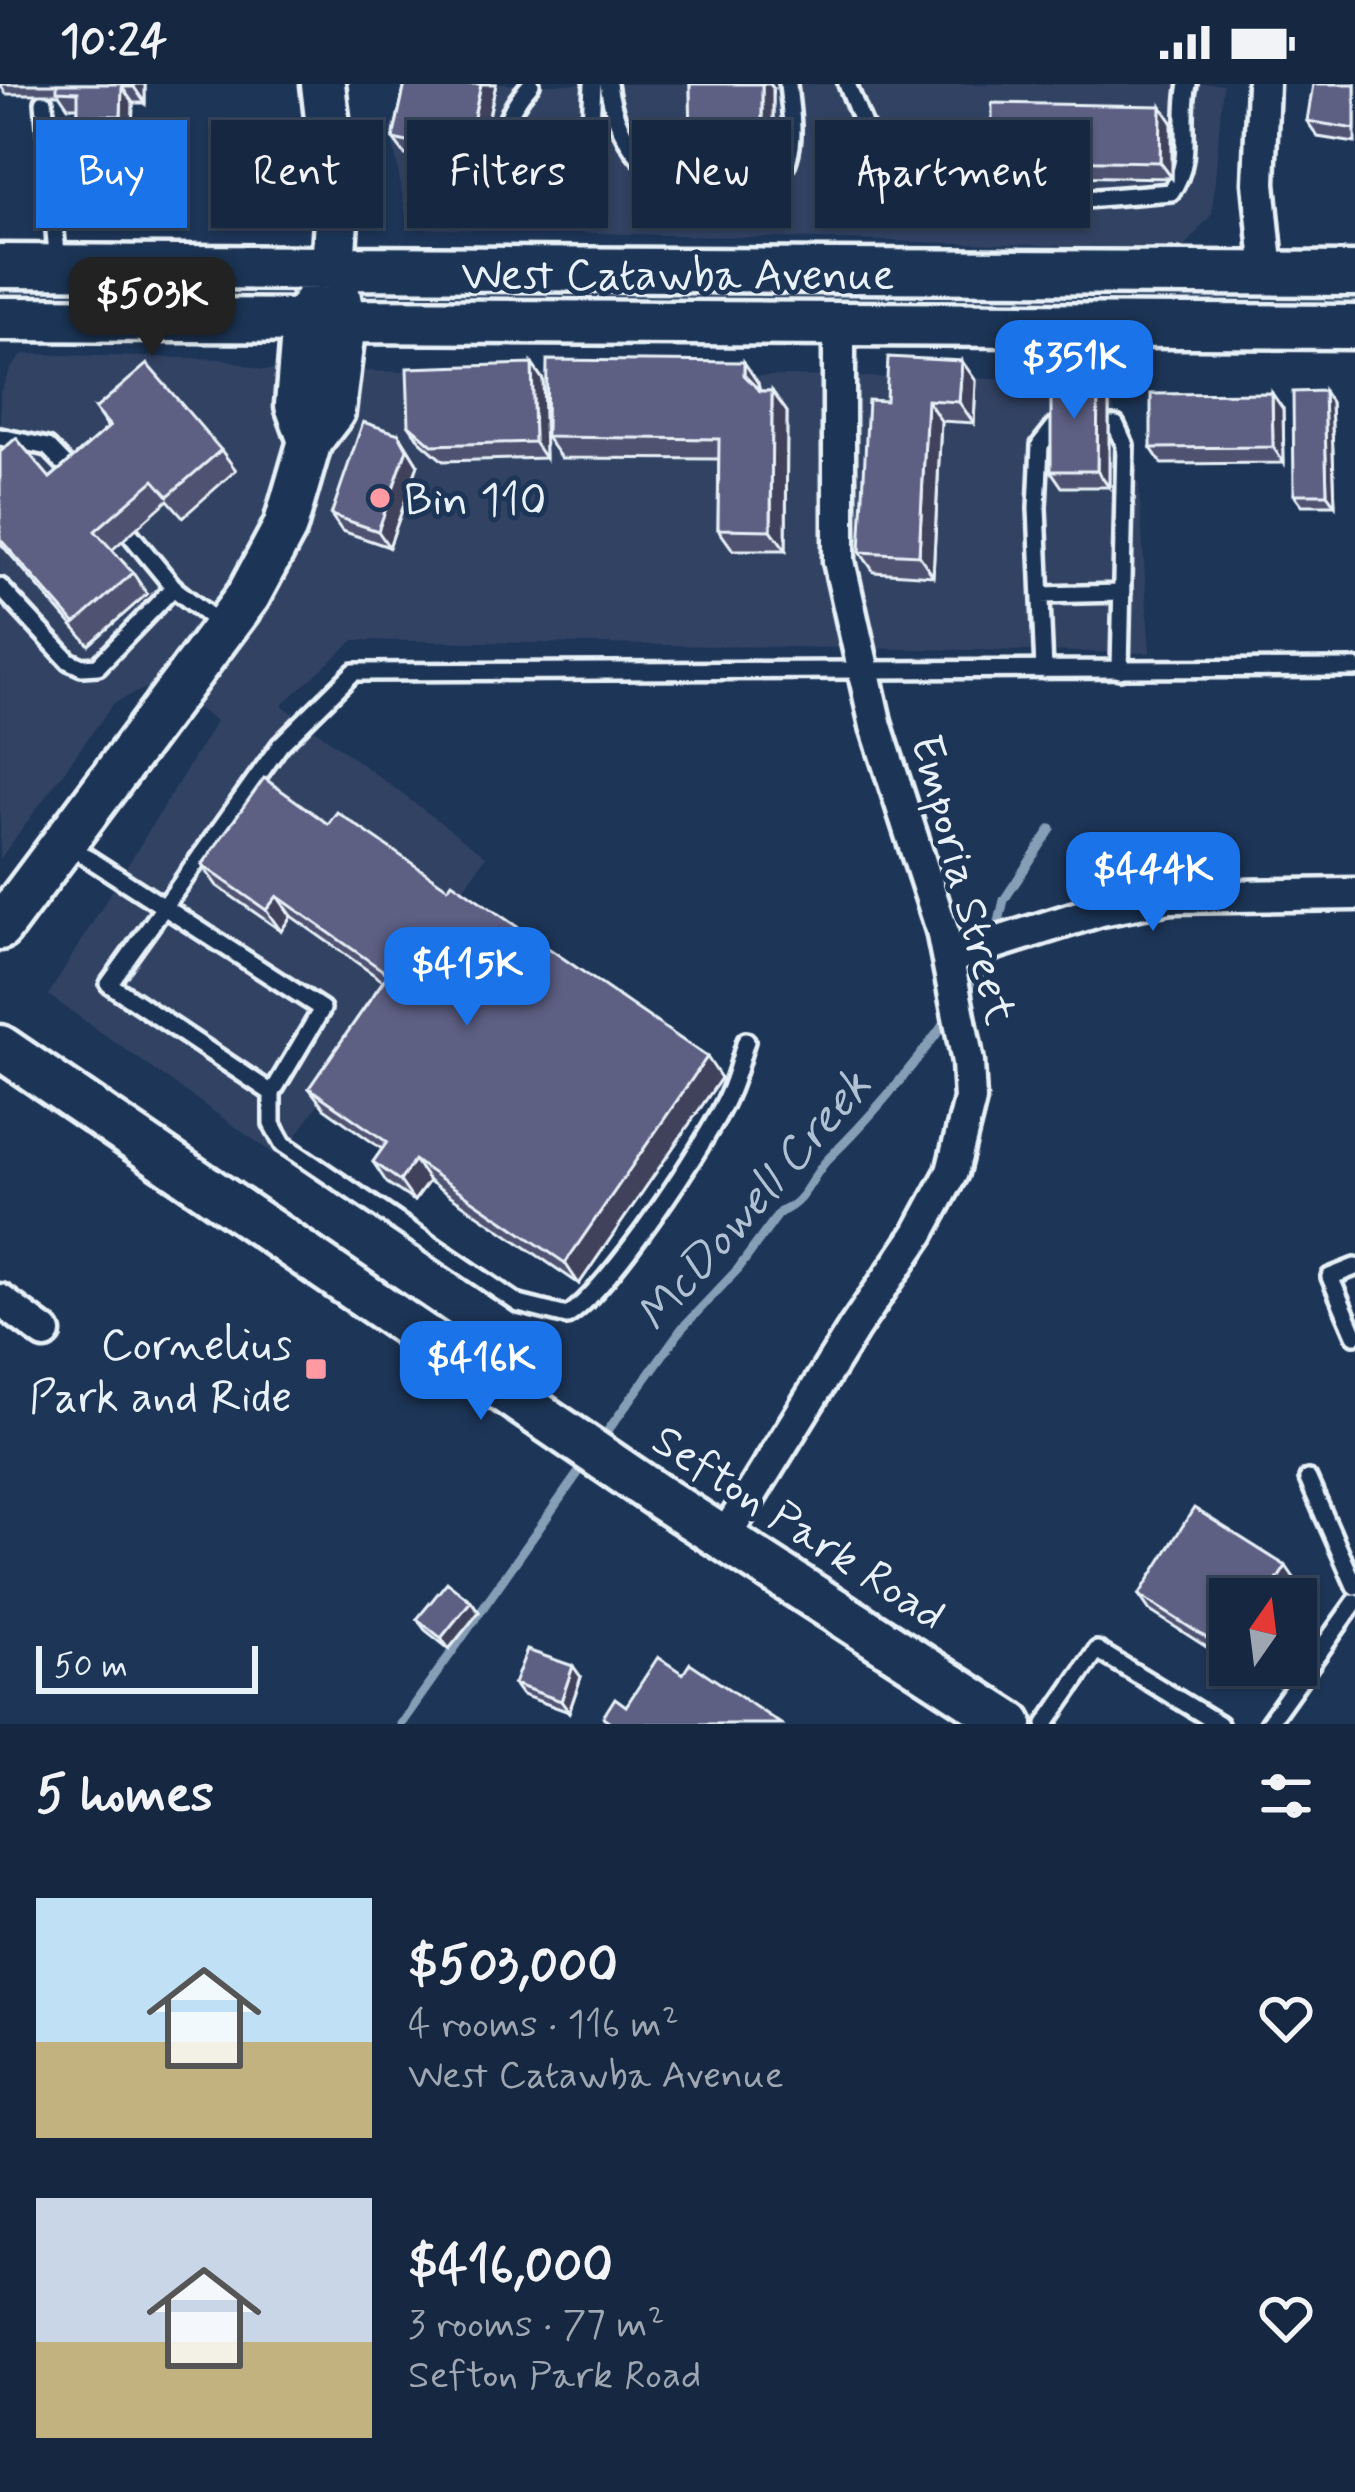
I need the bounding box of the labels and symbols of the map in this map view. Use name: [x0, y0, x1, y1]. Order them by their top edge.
street label: West Catawba Avenue: [461, 247, 895, 306]
pin: $503K: [68, 257, 236, 359]
pin: $351K: [990, 320, 1158, 422]
place label: Bin 110: [404, 472, 547, 531]
marker: Bin 110: [367, 485, 393, 511]
street label: Emporia Street: [895, 729, 1029, 1031]
pin: $444K: [1069, 832, 1237, 934]
pin: $415K: [383, 927, 551, 1029]
water label: McDowell Creek: [623, 1057, 886, 1346]
place label: Cornelius Park and Ride: [29, 1317, 292, 1428]
pin: $416K: [397, 1321, 565, 1423]
marker: Cornelius Park and Ride: [303, 1356, 329, 1382]
street label: Sefton Park Road: [640, 1412, 956, 1646]
north arrow: [1209, 1578, 1317, 1686]
scale bar: [36, 1640, 258, 1693]

